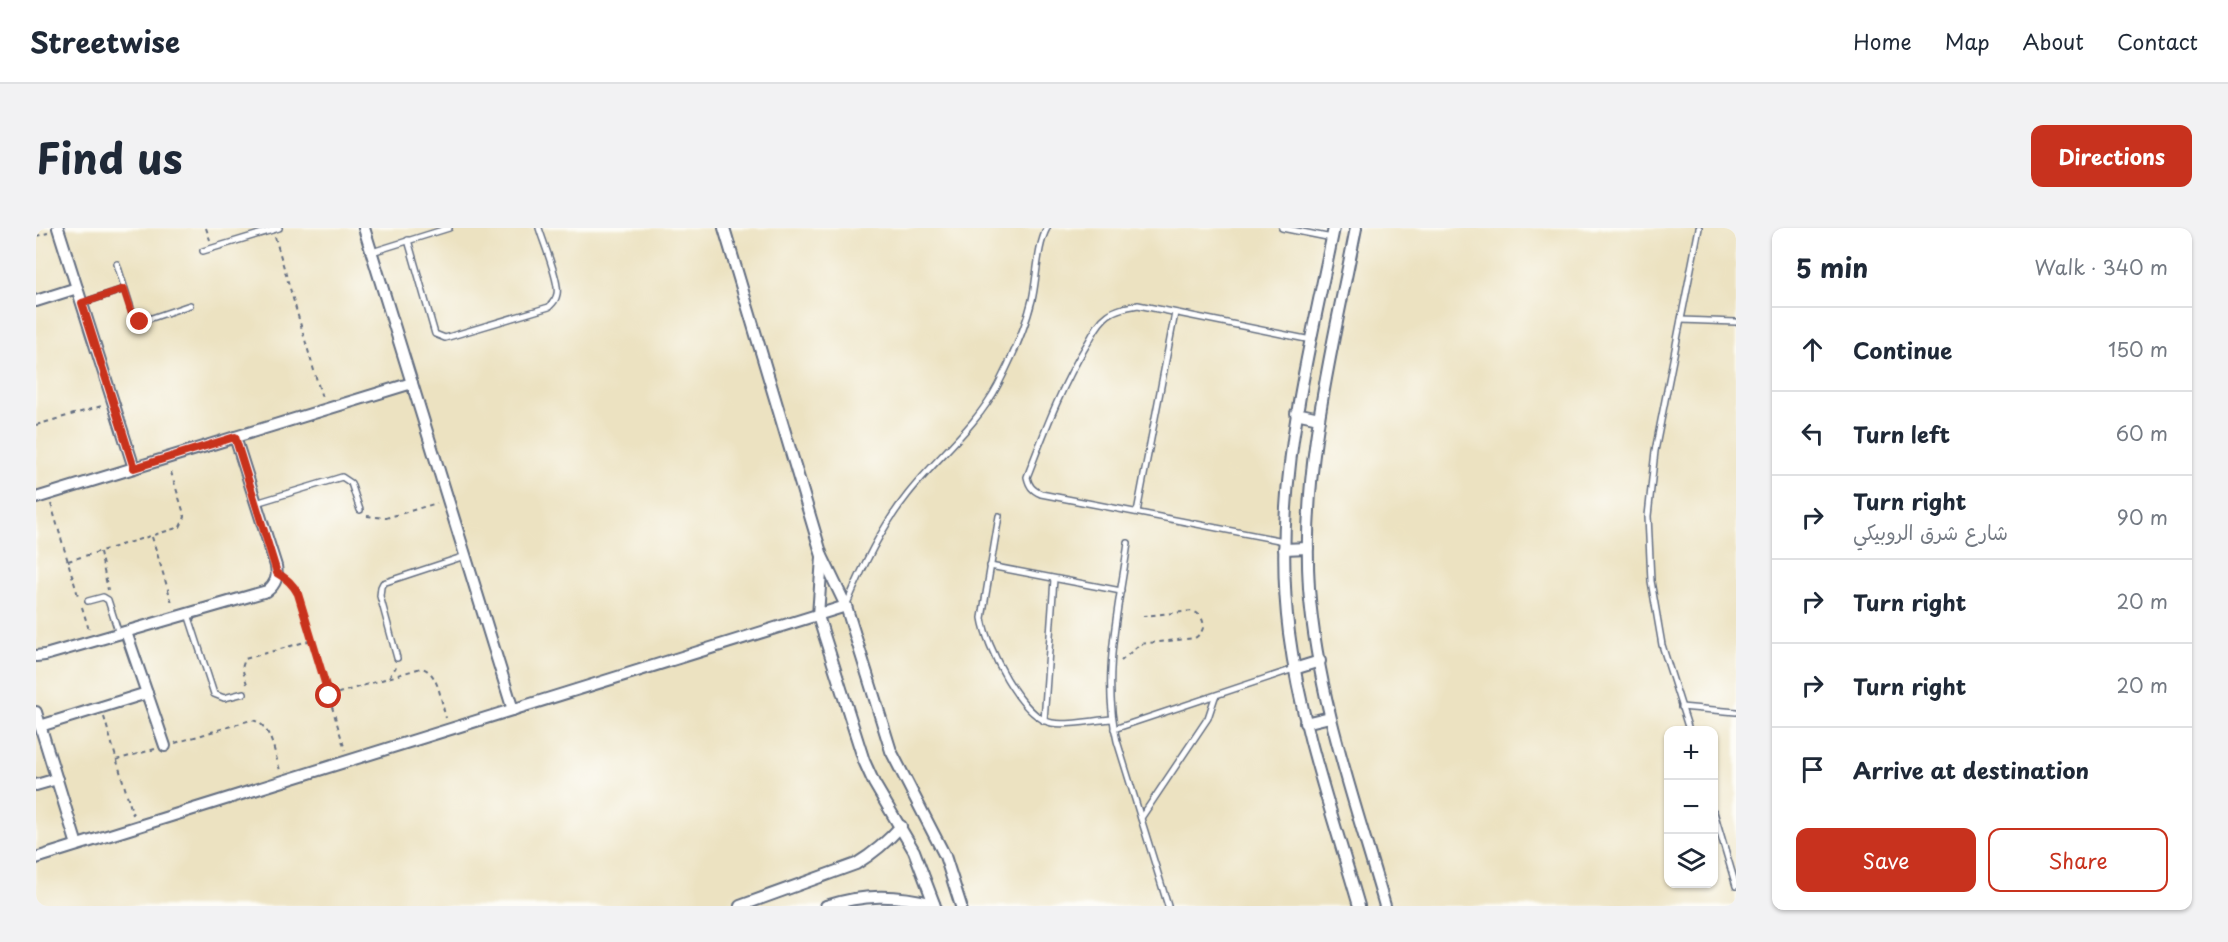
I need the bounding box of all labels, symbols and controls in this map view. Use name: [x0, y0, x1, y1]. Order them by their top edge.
text: Streetwise: [30, 20, 180, 63]
text: Home: [1853, 25, 1912, 57]
text: Map: [1945, 25, 1990, 57]
text: About: [2023, 25, 2084, 57]
text: Contact: [2117, 25, 2198, 57]
text: Find us: [36, 125, 183, 188]
button: Directions: [2031, 125, 2192, 187]
text: 5 min: [1796, 248, 1868, 287]
text: Walk · 340 m: [2035, 252, 2168, 282]
route end: [126, 308, 152, 334]
icon: ahead: [1796, 333, 1829, 366]
text: Continue: [1853, 333, 1952, 366]
text: 150 m: [2108, 334, 2168, 364]
icon: left: [1796, 417, 1829, 450]
text: Turn left: [1853, 417, 1950, 450]
text: 60 m: [2116, 418, 2168, 448]
text: Turn right: [1853, 484, 1966, 517]
icon: right: [1796, 501, 1829, 534]
text: 90 m: [2117, 502, 2168, 532]
text: شارع شرق الروبيكي: [1853, 517, 2008, 547]
icon: right: [1796, 585, 1829, 618]
text: Turn right: [1853, 585, 1966, 618]
text: 20 m: [2116, 586, 2168, 616]
icon: right: [1796, 669, 1829, 702]
text: Turn right: [1853, 669, 1966, 702]
text: 20 m: [2116, 670, 2168, 700]
route start: [315, 682, 341, 708]
map controls: [1664, 726, 1718, 888]
button: +: [1664, 726, 1718, 780]
icon: arrive: [1796, 753, 1829, 786]
text: Arrive at destination: [1853, 753, 2089, 786]
button: −: [1664, 780, 1718, 834]
button: Save: [1796, 828, 1976, 892]
button: Share: [1988, 828, 2168, 892]
button: layers: [1664, 834, 1718, 888]

